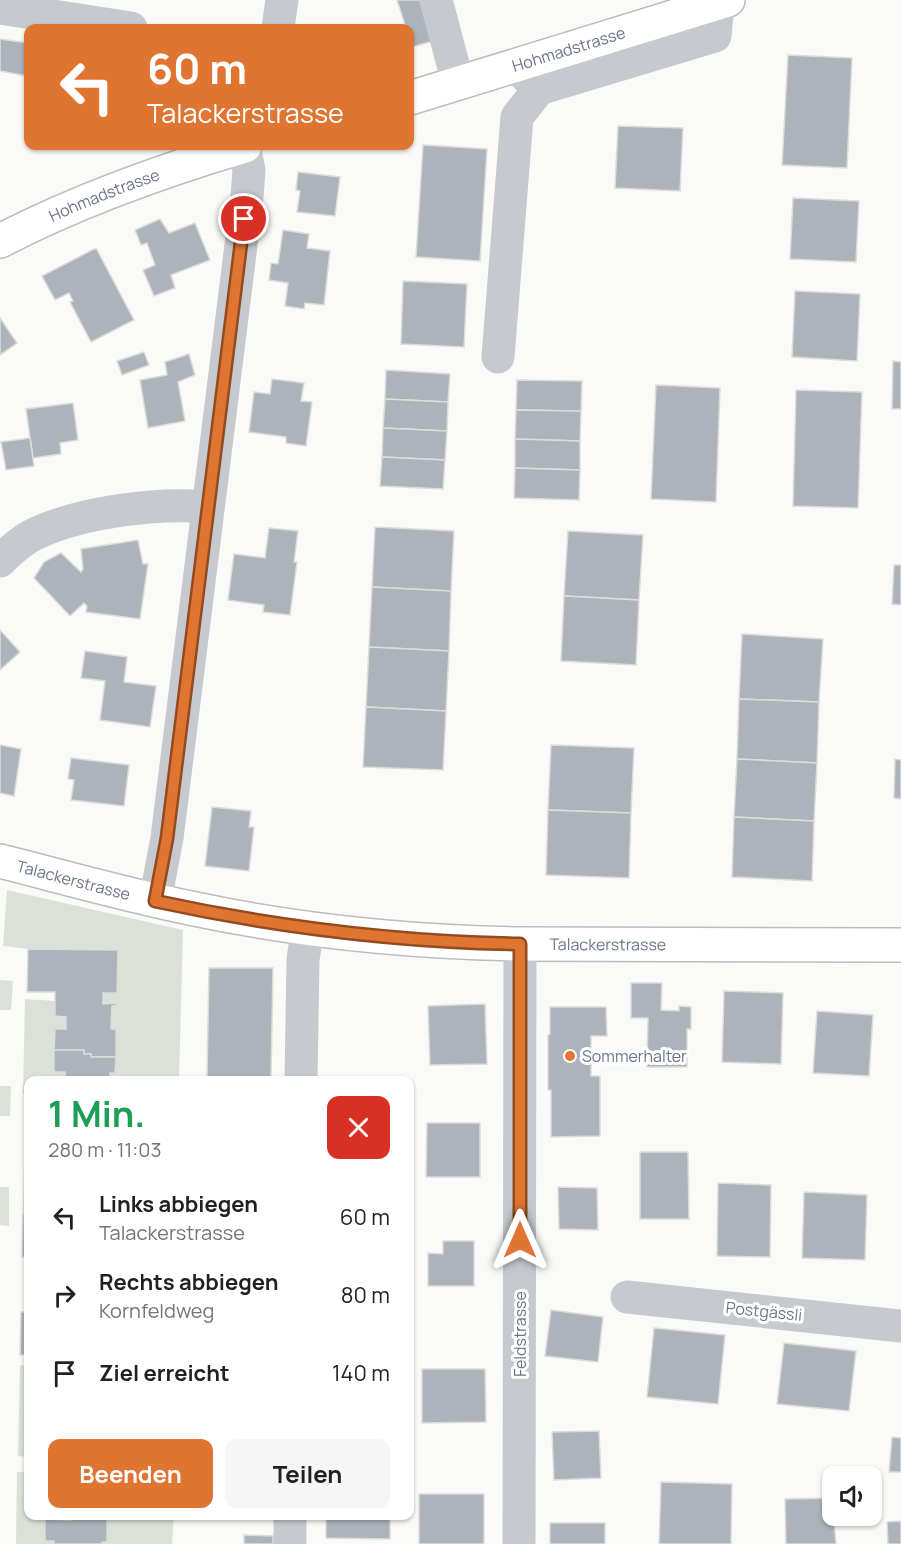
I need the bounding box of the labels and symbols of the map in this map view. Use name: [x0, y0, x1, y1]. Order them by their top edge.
street label: Hohmadstrasse: [509, 21, 628, 77]
street label: Hohmadstrasse: [45, 163, 162, 227]
pin: [218, 193, 269, 244]
street label: Talackerstrasse: [14, 855, 133, 905]
street label: Talackerstrasse: [549, 933, 666, 955]
place label: Sommerhalter: [582, 1045, 687, 1067]
marker: Sommerhalter: [563, 1049, 577, 1063]
position arrow: [488, 1208, 552, 1272]
street label: Feldstrasse: [509, 1291, 531, 1377]
street label: Postgässli: [725, 1296, 803, 1326]

